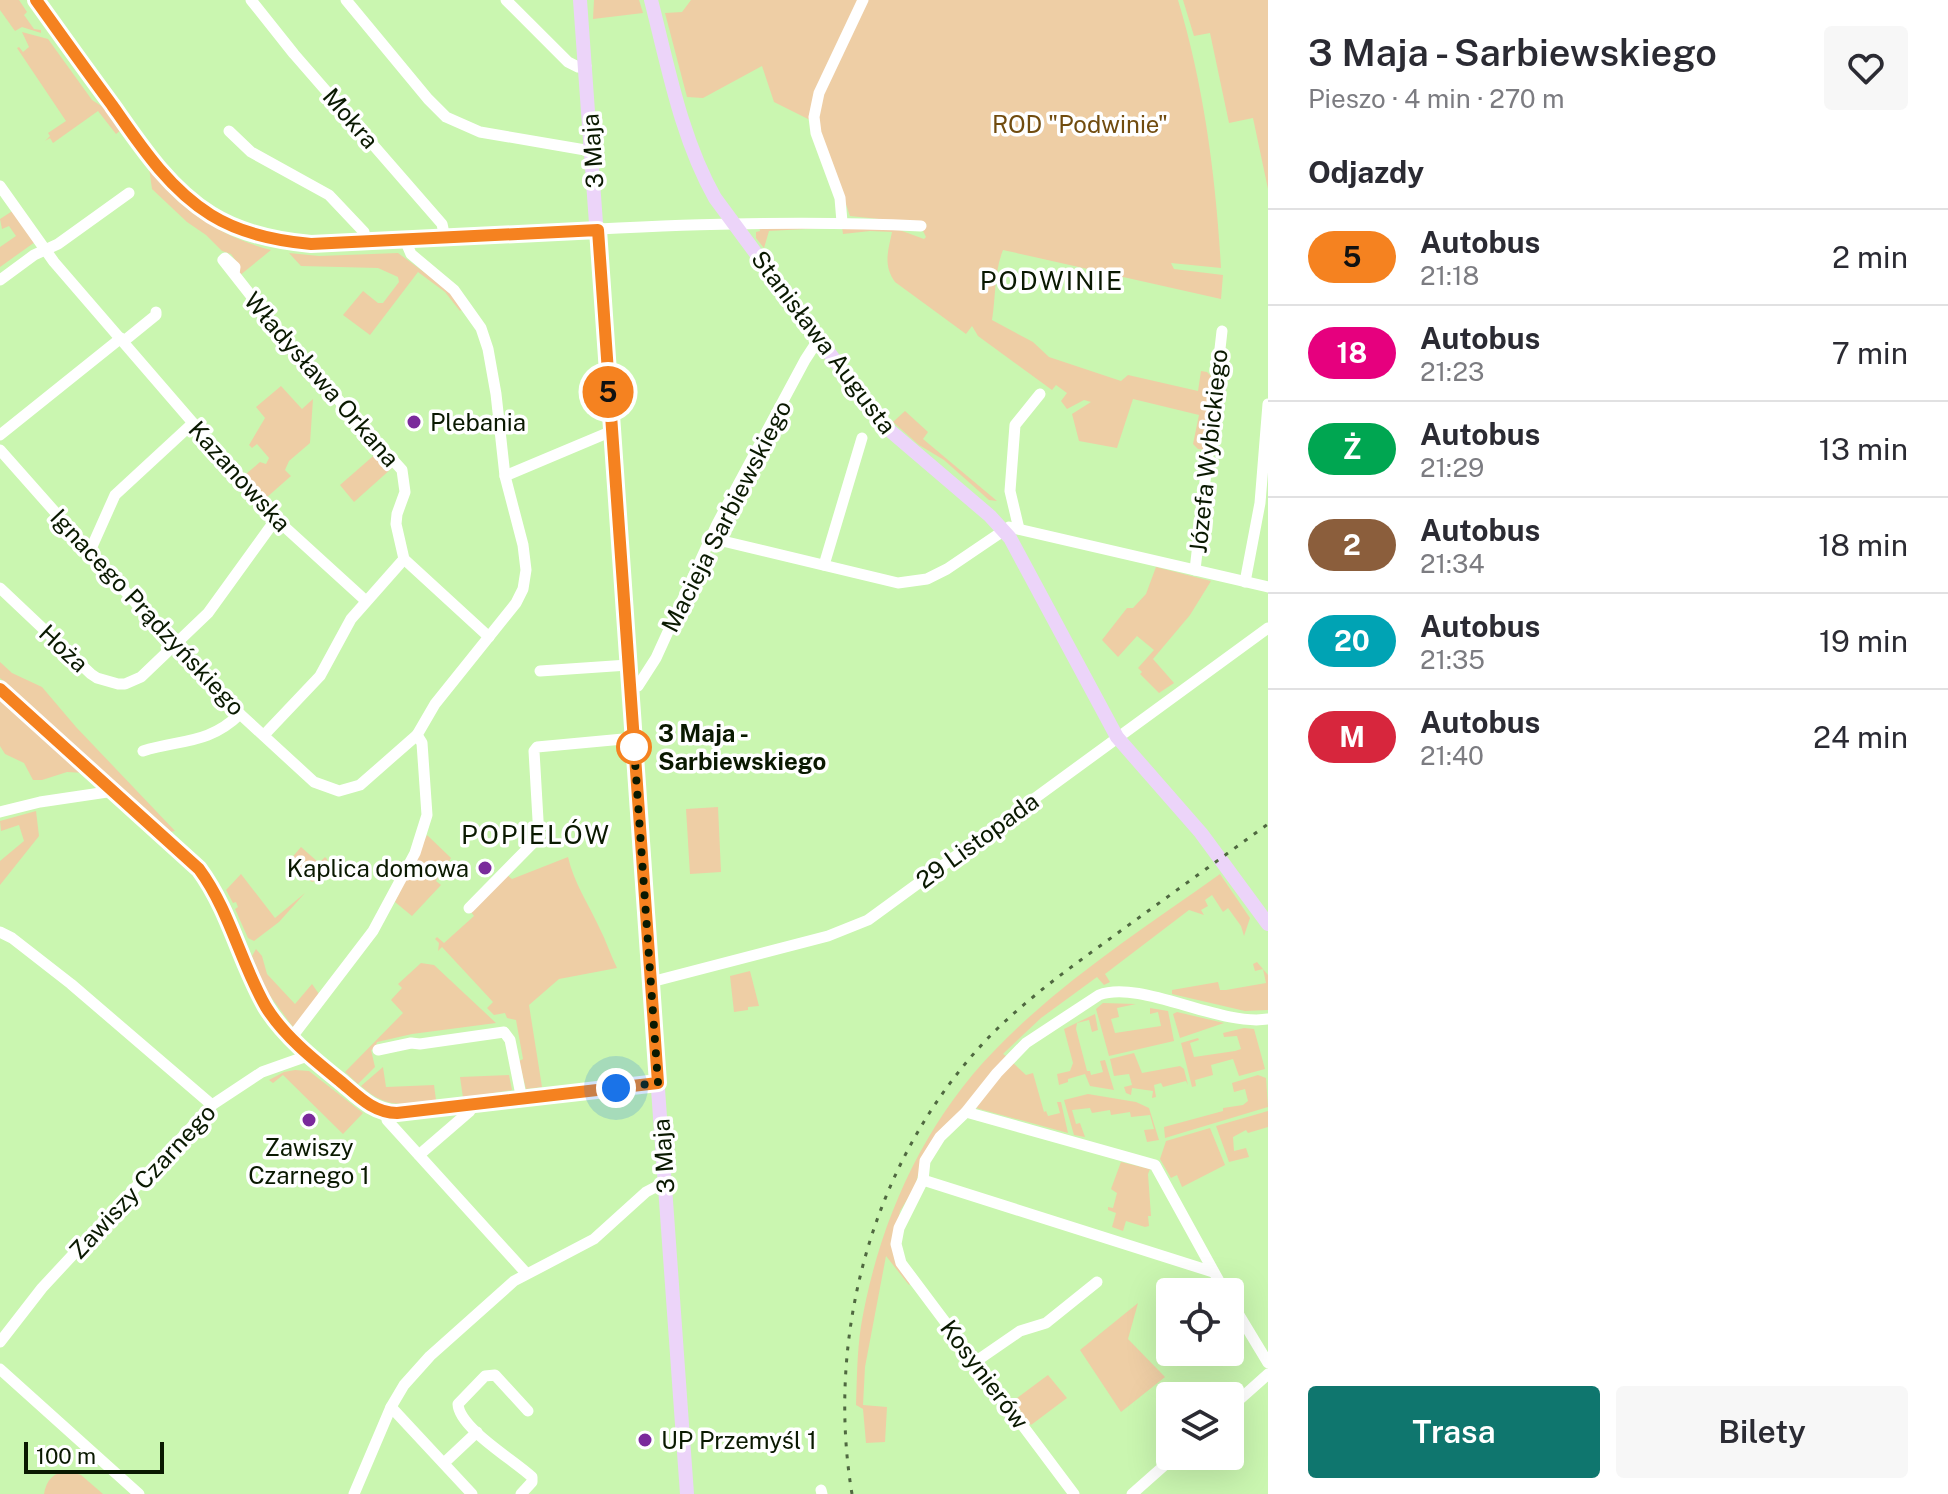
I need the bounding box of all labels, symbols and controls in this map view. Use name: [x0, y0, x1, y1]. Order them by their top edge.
button: heart: [1824, 26, 1908, 110]
text: 3 Maja - Sarbiewskiego: [1308, 30, 1717, 75]
street label: Mokra: [317, 82, 385, 154]
text: Pieszo · 4 min · 270 m: [1308, 83, 1565, 114]
park label: ROD "Podwinie": [992, 110, 1168, 138]
street label: 3 Maja: [575, 113, 609, 189]
text: Odjazdy: [1308, 154, 1424, 190]
text: Autobus: [1420, 224, 1540, 260]
text: 2 min: [1832, 239, 1908, 275]
text: 5: [1343, 240, 1361, 273]
street label: Stanisława Augusta: [746, 245, 902, 439]
text: 21:18: [1420, 260, 1479, 291]
district label: PODWINIE: [980, 265, 1124, 296]
street label: Władysława Orkana: [239, 286, 405, 472]
text: Autobus: [1420, 320, 1540, 356]
text: 7 min: [1832, 335, 1908, 371]
text: 18: [1337, 336, 1367, 369]
street label: Józefa Wybickiego: [1183, 347, 1233, 555]
text: 21:23: [1420, 356, 1484, 387]
line badge: 5: [582, 366, 634, 418]
text: 5: [599, 375, 617, 408]
street label: Macieja Sarbiewskiego: [655, 395, 797, 637]
place label: Plebania: [430, 408, 526, 436]
marker: Plebania: [405, 413, 423, 431]
street label: Kazanowska: [183, 415, 297, 537]
text: Autobus: [1420, 416, 1540, 452]
text: 13 min: [1819, 431, 1908, 467]
text: Ż: [1343, 432, 1361, 465]
text: 21:29: [1420, 452, 1484, 483]
street label: Ignacego Prądzyńskiego: [45, 503, 251, 721]
text: Autobus: [1420, 512, 1540, 548]
text: 18 min: [1818, 527, 1908, 563]
text: 2: [1343, 528, 1361, 561]
text: 21:34: [1420, 548, 1485, 579]
text: Autobus: [1420, 608, 1540, 644]
street label: Hoża: [34, 619, 94, 677]
text: 19 min: [1819, 623, 1908, 659]
text: 20: [1334, 624, 1370, 657]
text: 21:35: [1420, 644, 1485, 675]
text: Autobus: [1420, 704, 1540, 740]
place label: 3 Maja - Sarbiewskiego: [658, 719, 826, 775]
text: 24 min: [1813, 719, 1908, 755]
text: M: [1339, 720, 1365, 753]
marker: 3 Maja - Sarbiewskiego: [617, 730, 651, 764]
text: 21:40: [1420, 740, 1484, 771]
street label: 29 Listopada: [910, 786, 1044, 894]
district label: POPIELÓW: [461, 819, 611, 850]
place label: Kaplica domowa: [287, 854, 469, 882]
marker: Kaplica domowa: [476, 859, 494, 877]
your location: [596, 1068, 636, 1108]
street label: Zawiszy Czarnego: [63, 1098, 221, 1264]
marker: Zawiszy Czarnego 1: [300, 1111, 318, 1129]
street label: 3 Maja: [646, 1118, 680, 1194]
place label: Zawiszy Czarnego 1: [248, 1133, 370, 1189]
map controls: [1156, 1278, 1244, 1470]
button: locate: [1156, 1278, 1244, 1366]
street label: Kosynierów: [935, 1314, 1035, 1434]
button: layers: [1156, 1382, 1244, 1470]
button: Trasa: [1308, 1386, 1600, 1478]
button: Bilety: [1616, 1386, 1908, 1478]
place label: UP Przemyśl 1: [661, 1426, 817, 1454]
marker: UP Przemyśl 1: [636, 1431, 654, 1449]
scale bar: [24, 1438, 164, 1474]
text: 100 m: [36, 1443, 96, 1469]

